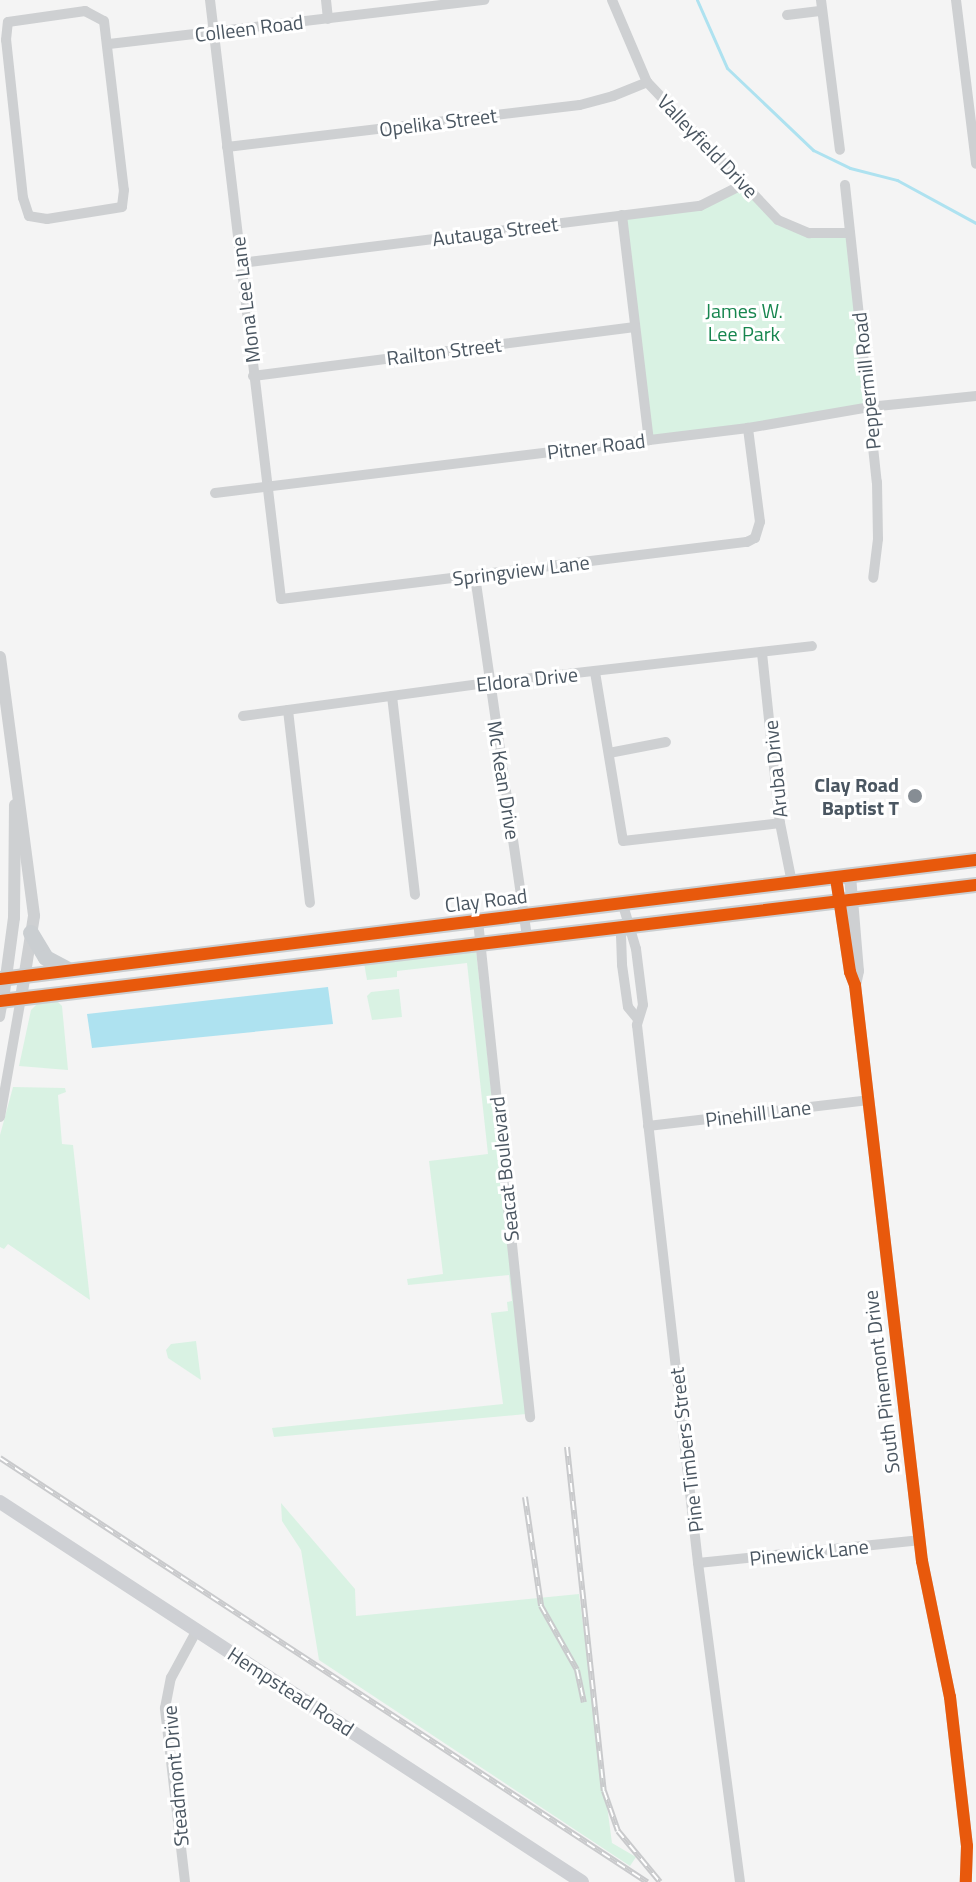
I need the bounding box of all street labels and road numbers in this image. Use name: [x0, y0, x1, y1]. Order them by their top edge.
street label: Colleen Road: [193, 9, 305, 47]
street label: Valleyfield Drive: [653, 89, 763, 203]
street label: Opelika Street: [378, 103, 498, 141]
street label: Autauga Street: [431, 211, 559, 251]
street label: Mona Lee Lane: [225, 236, 265, 364]
street label: Peppermill Road: [847, 311, 885, 451]
street label: Railton Street: [385, 332, 503, 370]
street label: Pitner Road: [546, 428, 646, 464]
street label: Springview Lane: [451, 550, 591, 590]
street label: Eldora Drive: [475, 662, 579, 696]
street label: Mc Kean Drive: [483, 719, 525, 841]
street label: Aruba Drive: [758, 719, 792, 819]
street label: Clay Road: [443, 883, 529, 917]
street label: Seacat Boulevard: [484, 1095, 524, 1243]
street label: Pinehill Lane: [704, 1095, 812, 1131]
street label: South Pinemont Drive: [858, 1289, 904, 1475]
street label: Pine Timbers Street: [664, 1366, 708, 1534]
street label: Pinewick Lane: [748, 1534, 870, 1570]
street label: Hempstead Road: [223, 1641, 359, 1741]
street label: Steadmont Drive: [157, 1704, 193, 1848]

